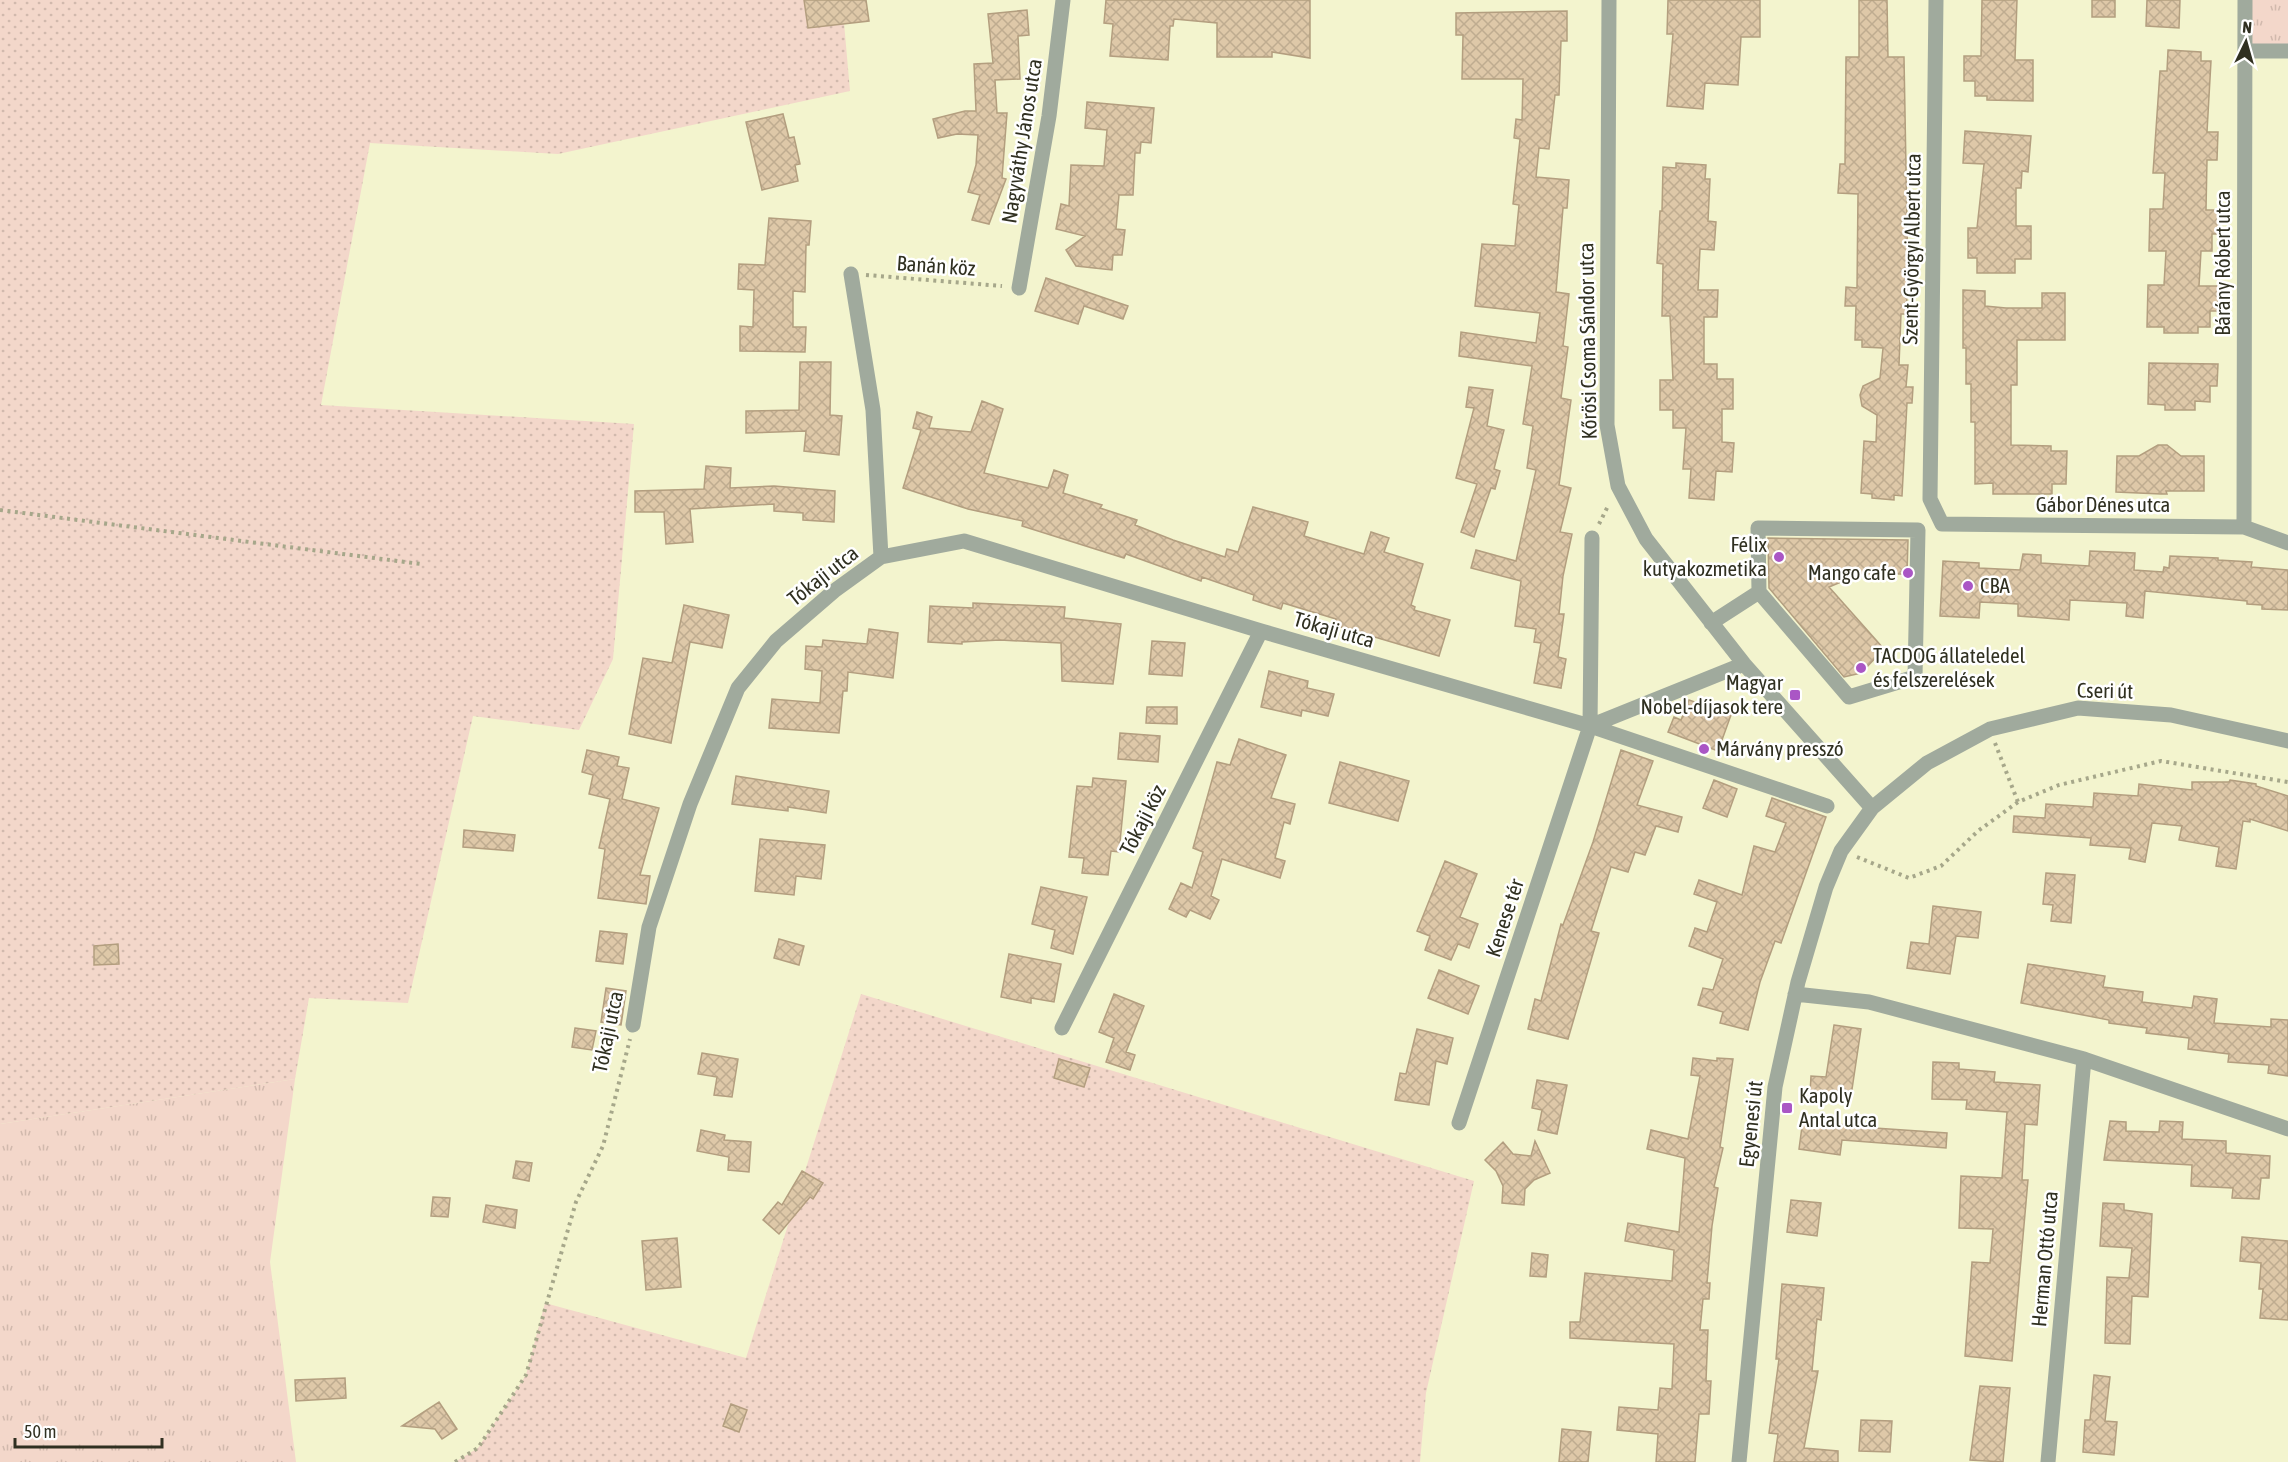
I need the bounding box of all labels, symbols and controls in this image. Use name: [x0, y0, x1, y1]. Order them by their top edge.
north arrow: [2216, 12, 2276, 72]
text: N: [2242, 18, 2253, 36]
street label: Nagyváthy János utca: [996, 57, 1046, 225]
street label: Szent-Györgyi Albert utca: [1897, 153, 1925, 345]
street label: Bárány Róbert utca: [2210, 190, 2234, 336]
street label: Kőrösi Csoma Sándor utca: [1573, 243, 1601, 440]
street label: Banán köz: [896, 250, 977, 280]
street label: Gábor Dénes utca: [2036, 492, 2170, 516]
place label: Félix kutyakozmetika: [1643, 532, 1768, 580]
street label: Tókaji utca: [782, 540, 862, 610]
marker: Félix kutyakozmetika: [1772, 550, 1786, 564]
place label: Mango cafe: [1808, 560, 1896, 584]
marker: Mango cafe: [1901, 566, 1915, 580]
place label: CBA: [1980, 573, 2010, 597]
marker: CBA: [1961, 579, 1975, 593]
street label: Tókaji utca: [1291, 606, 1377, 652]
place label: TACDOG állateledel és felszerelések: [1873, 643, 2025, 691]
marker: TACDOG állateledel és felszerelések: [1854, 661, 1868, 675]
place label: Magyar Nobel-díjasok tere: [1641, 670, 1784, 718]
street label: Cseri út: [2077, 678, 2133, 702]
marker: Magyar Nobel-díjasok tere: [1788, 688, 1802, 702]
place label: Márvány presszó: [1716, 736, 1844, 760]
marker: Márvány presszó: [1697, 742, 1711, 756]
street label: Tókaji köz: [1114, 780, 1170, 859]
street label: Kenese tér: [1480, 875, 1528, 960]
street label: Tókaji utca: [587, 989, 627, 1075]
street label: Egyenesi út: [1734, 1079, 1766, 1168]
place label: Kapoly Antal utca: [1799, 1083, 1877, 1131]
marker: Kapoly Antal utca: [1780, 1101, 1794, 1115]
street label: Herman Ottó utca: [2026, 1190, 2062, 1328]
scale bar: [15, 1411, 162, 1449]
text: 50 m: [24, 1421, 56, 1442]

